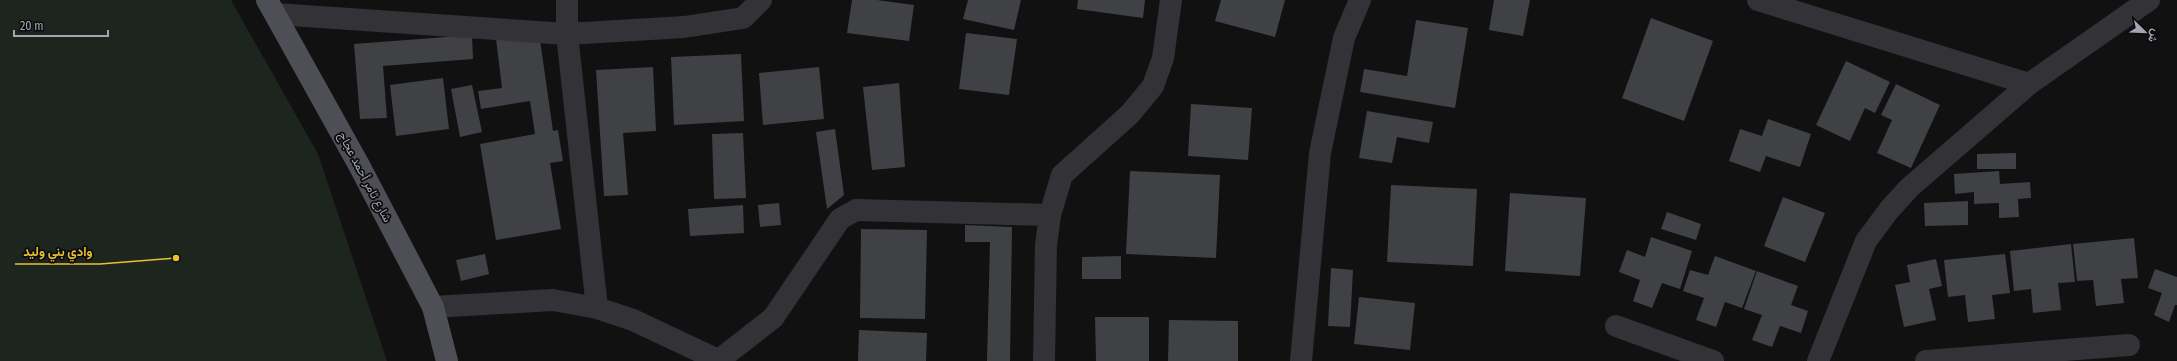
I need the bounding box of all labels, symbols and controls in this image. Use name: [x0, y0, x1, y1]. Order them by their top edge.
scale bar: [14, 12, 108, 38]
north arrow: [2125, 12, 2165, 52]
text: 20 m: [20, 19, 44, 33]
text: ش: [2145, 27, 2162, 44]
street label: شارع ثامر أحمد عجاج: [333, 129, 395, 226]
callout: وادي بني وليد: [15, 239, 100, 264]
text: وادي بني وليد: [23, 244, 93, 262]

